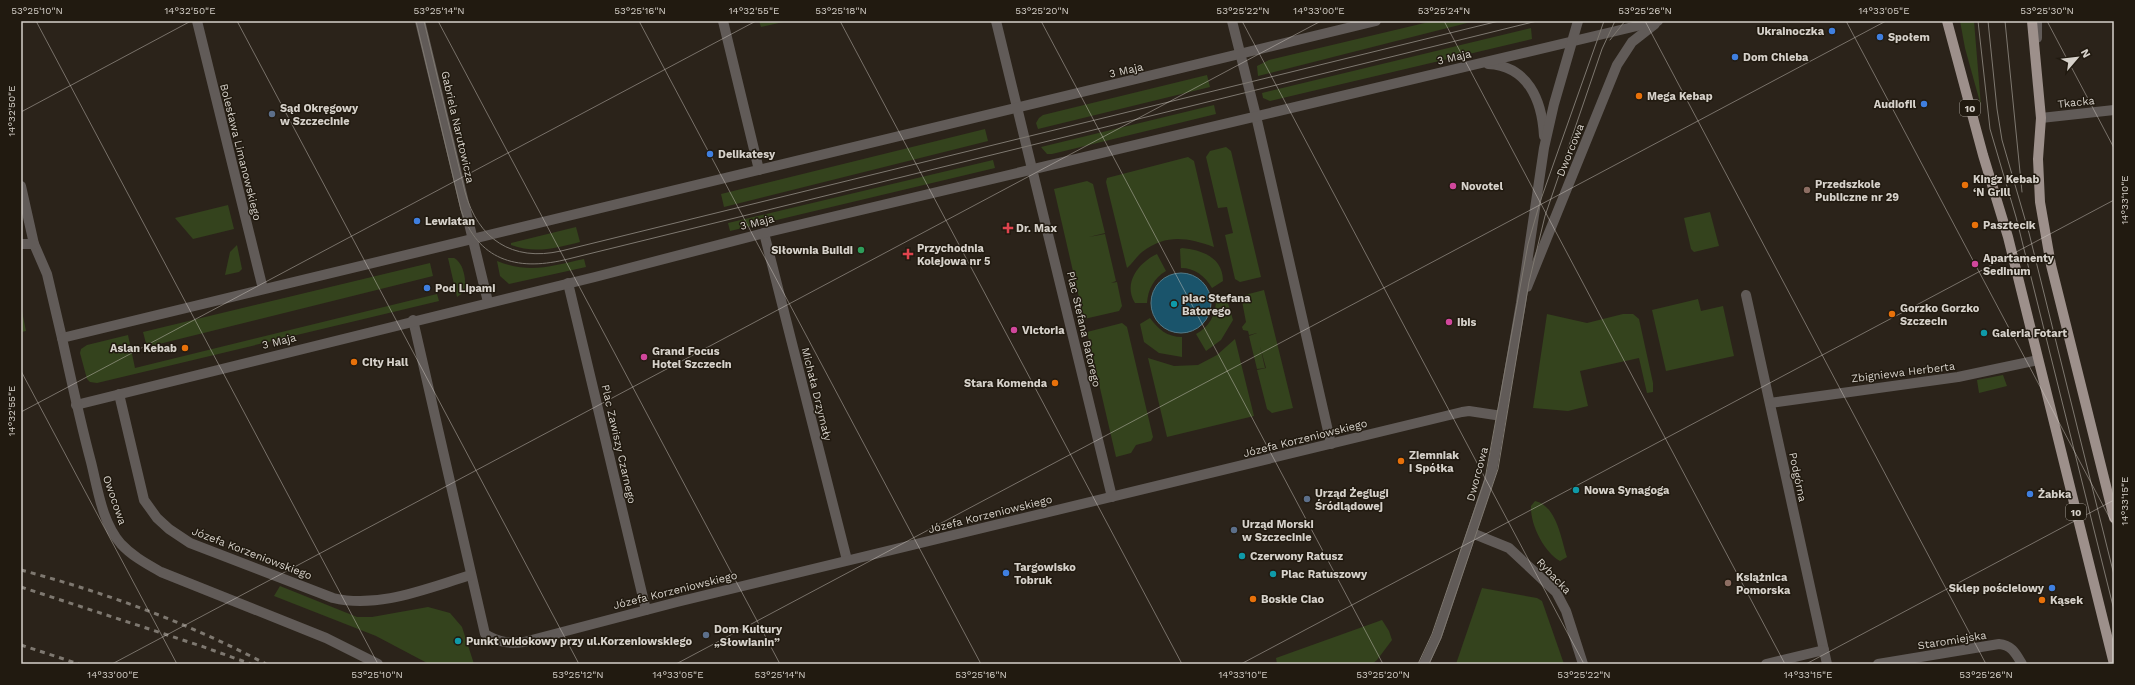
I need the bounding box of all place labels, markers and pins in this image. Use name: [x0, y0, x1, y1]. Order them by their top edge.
place label: Ukrainoczka: [1757, 25, 1825, 38]
marker: Ukrainoczka: [1827, 26, 1837, 36]
place label: Społem: [1888, 31, 1930, 44]
marker: Społem: [1875, 32, 1885, 42]
place label: Dom Chleba: [1743, 51, 1809, 64]
marker: Dom Chleba: [1730, 52, 1740, 62]
place label: Mega Kebap: [1647, 90, 1713, 103]
marker: Mega Kebap: [1634, 91, 1644, 101]
place label: Audiofil: [1874, 98, 1916, 111]
marker: Audiofil: [1919, 99, 1929, 109]
place label: Sąd Okręgowy w Szczecinie: [280, 102, 359, 128]
marker: Sąd Okręgowy w Szczecinie: [267, 109, 277, 119]
place label: Delikatesy: [718, 148, 776, 161]
marker: Delikatesy: [705, 149, 715, 159]
place label: Kingz Kebab ‘N Grill: [1973, 173, 2039, 199]
place label: Przedszkole Publiczne nr 29: [1815, 178, 1899, 204]
place label: Novotel: [1461, 180, 1503, 193]
marker: Kingz Kebab ‘N Grill: [1960, 180, 1970, 190]
marker: Novotel: [1448, 181, 1458, 191]
marker: Przedszkole Publiczne nr 29: [1802, 185, 1812, 195]
place label: Lewiatan: [425, 215, 475, 228]
marker: Lewiatan: [412, 216, 422, 226]
place label: Pasztecik: [1983, 219, 2036, 232]
marker: Pasztecik: [1970, 220, 1980, 230]
place label: Dr. Max: [1016, 222, 1057, 235]
marker: Dr. Max: [1003, 223, 1013, 233]
place label: Przychodnia Kolejowa nr 5: [917, 242, 991, 268]
place label: Siłownia Buildi: [771, 244, 853, 257]
marker: Siłownia Buildi: [856, 245, 866, 255]
marker: Przychodnia Kolejowa nr 5: [902, 248, 914, 260]
place label: Apartamenty Sedinum: [1983, 252, 2055, 278]
marker: Apartamenty Sedinum: [1970, 259, 1980, 269]
place label: Pod Lipami: [435, 282, 495, 295]
marker: Pod Lipami: [422, 283, 432, 293]
place label: plac Stefana Batorego: [1182, 292, 1251, 318]
marker: plac Stefana Batorego: [1169, 299, 1179, 309]
place label: Gorzko Gorzko Szczecin: [1900, 302, 1980, 328]
marker: Gorzko Gorzko Szczecin: [1887, 309, 1897, 319]
place label: Ibis: [1457, 316, 1477, 329]
marker: Ibis: [1444, 317, 1454, 327]
place label: Victoria: [1022, 324, 1065, 337]
marker: Victoria: [1009, 325, 1019, 335]
place label: Galeria Fotart: [1992, 327, 2067, 340]
marker: Galeria Fotart: [1979, 328, 1989, 338]
place label: Aslan Kebab: [110, 342, 177, 355]
marker: Aslan Kebab: [180, 343, 190, 353]
place label: Grand Focus Hotel Szczecin: [652, 345, 732, 371]
marker: Grand Focus Hotel Szczecin: [639, 352, 649, 362]
place label: City Hall: [362, 356, 409, 369]
marker: City Hall: [349, 357, 359, 367]
place label: Stara Komenda: [964, 377, 1048, 390]
marker: Stara Komenda: [1050, 378, 1060, 388]
place label: Ziemniak i Spółka: [1409, 449, 1459, 475]
marker: Ziemniak i Spółka: [1396, 456, 1406, 466]
place label: Nowa Synagoga: [1584, 484, 1670, 497]
marker: Nowa Synagoga: [1571, 485, 1581, 495]
place label: Urząd Żeglugi Śródlądowej: [1315, 487, 1389, 513]
place label: Żabka: [2038, 488, 2072, 501]
marker: Żabka: [2025, 489, 2035, 499]
marker: Urząd Żeglugi Śródlądowej: [1302, 494, 1312, 504]
place label: Urząd Morski w Szczecinie: [1242, 518, 1314, 544]
marker: Urząd Morski w Szczecinie: [1229, 525, 1239, 535]
place label: Czerwony Ratusz: [1250, 550, 1343, 563]
marker: Czerwony Ratusz: [1237, 551, 1247, 561]
place label: Targowisko Tobruk: [1014, 561, 1076, 587]
marker: Targowisko Tobruk: [1001, 568, 1011, 578]
place label: Plac Ratuszowy: [1281, 568, 1368, 581]
marker: Plac Ratuszowy: [1268, 569, 1278, 579]
place label: Książnica Pomorska: [1736, 571, 1791, 597]
marker: Książnica Pomorska: [1723, 578, 1733, 588]
place label: Sklep pościelowy: [1949, 582, 2045, 595]
marker: Sklep pościelowy: [2047, 583, 2057, 593]
place label: Boskie Ciao: [1261, 593, 1325, 606]
marker: Boskie Ciao: [1248, 594, 1258, 604]
place label: Kąsek: [2050, 594, 2083, 607]
marker: Kąsek: [2037, 595, 2047, 605]
place label: Dom Kultury „Słowianin”: [714, 623, 783, 649]
marker: Dom Kultury „Słowianin”: [701, 630, 711, 640]
place label: Punkt widokowy przy ul.Korzeniowskiego: [466, 635, 693, 648]
marker: Punkt widokowy przy ul.Korzeniowskiego: [453, 636, 463, 646]

